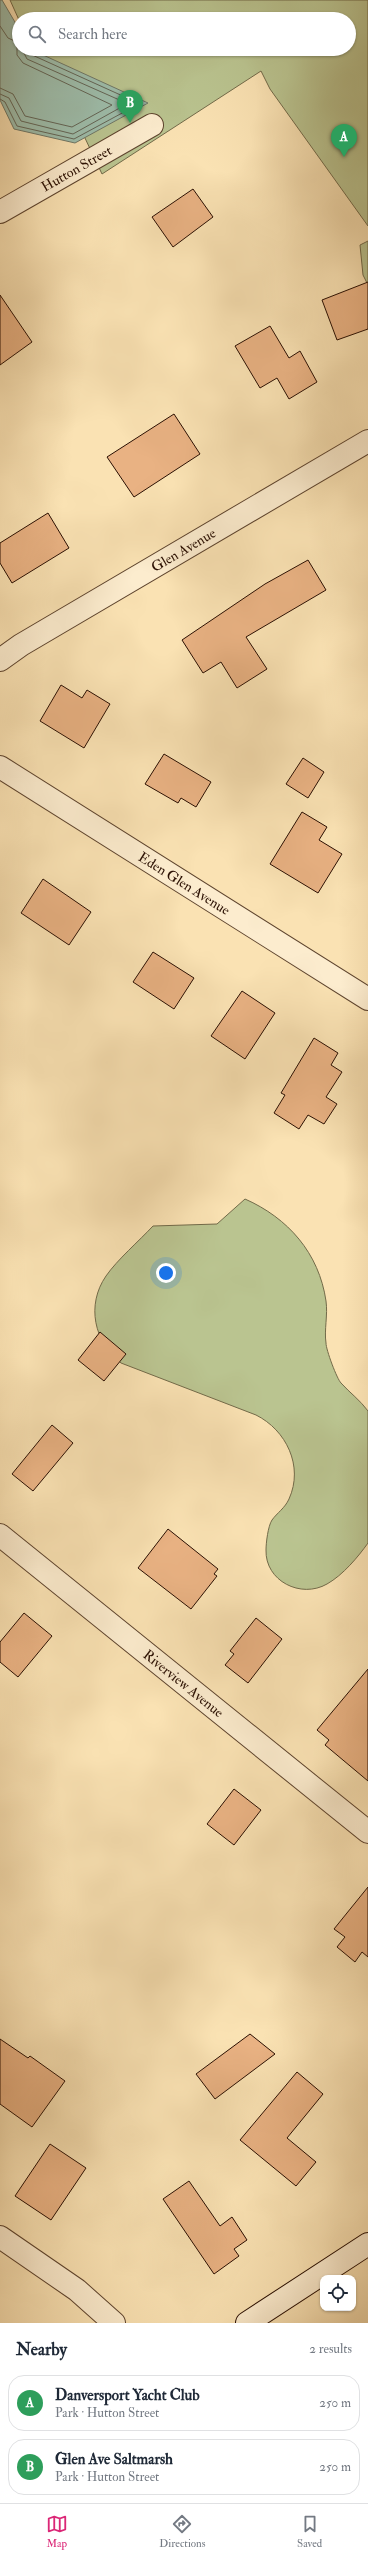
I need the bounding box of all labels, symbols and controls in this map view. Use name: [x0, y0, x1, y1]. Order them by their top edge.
search box: [12, 12, 356, 56]
icon: search: [26, 23, 48, 45]
text: Search here: [58, 25, 127, 44]
pin: B: [117, 90, 143, 123]
pin: A: [331, 124, 357, 157]
street label: Hutton Street: [38, 142, 115, 196]
street label: Glen Avenue: [148, 524, 219, 576]
street label: Eden Glen Avenue: [135, 849, 233, 919]
your location: [156, 1263, 176, 1283]
street label: Riverview Avenue: [140, 1646, 227, 1721]
map controls: [320, 2275, 356, 2311]
button: locate: [320, 2275, 356, 2311]
text: Nearby: [16, 2339, 67, 2360]
text: 2 results: [309, 2341, 352, 2357]
text: Danversport Yacht Club: [55, 2386, 200, 2405]
text: A: [26, 2395, 34, 2411]
text: 250 m: [319, 2395, 351, 2411]
text: Park · Hutton Street: [55, 2405, 159, 2421]
text: Glen Ave Saltmarsh: [55, 2450, 173, 2469]
text: B: [26, 2459, 34, 2475]
text: 250 m: [319, 2459, 351, 2475]
text: Park · Hutton Street: [55, 2469, 159, 2485]
tab: Map: [46, 2513, 68, 2550]
tab: Directions: [159, 2513, 206, 2550]
tab: Saved: [297, 2513, 322, 2550]

